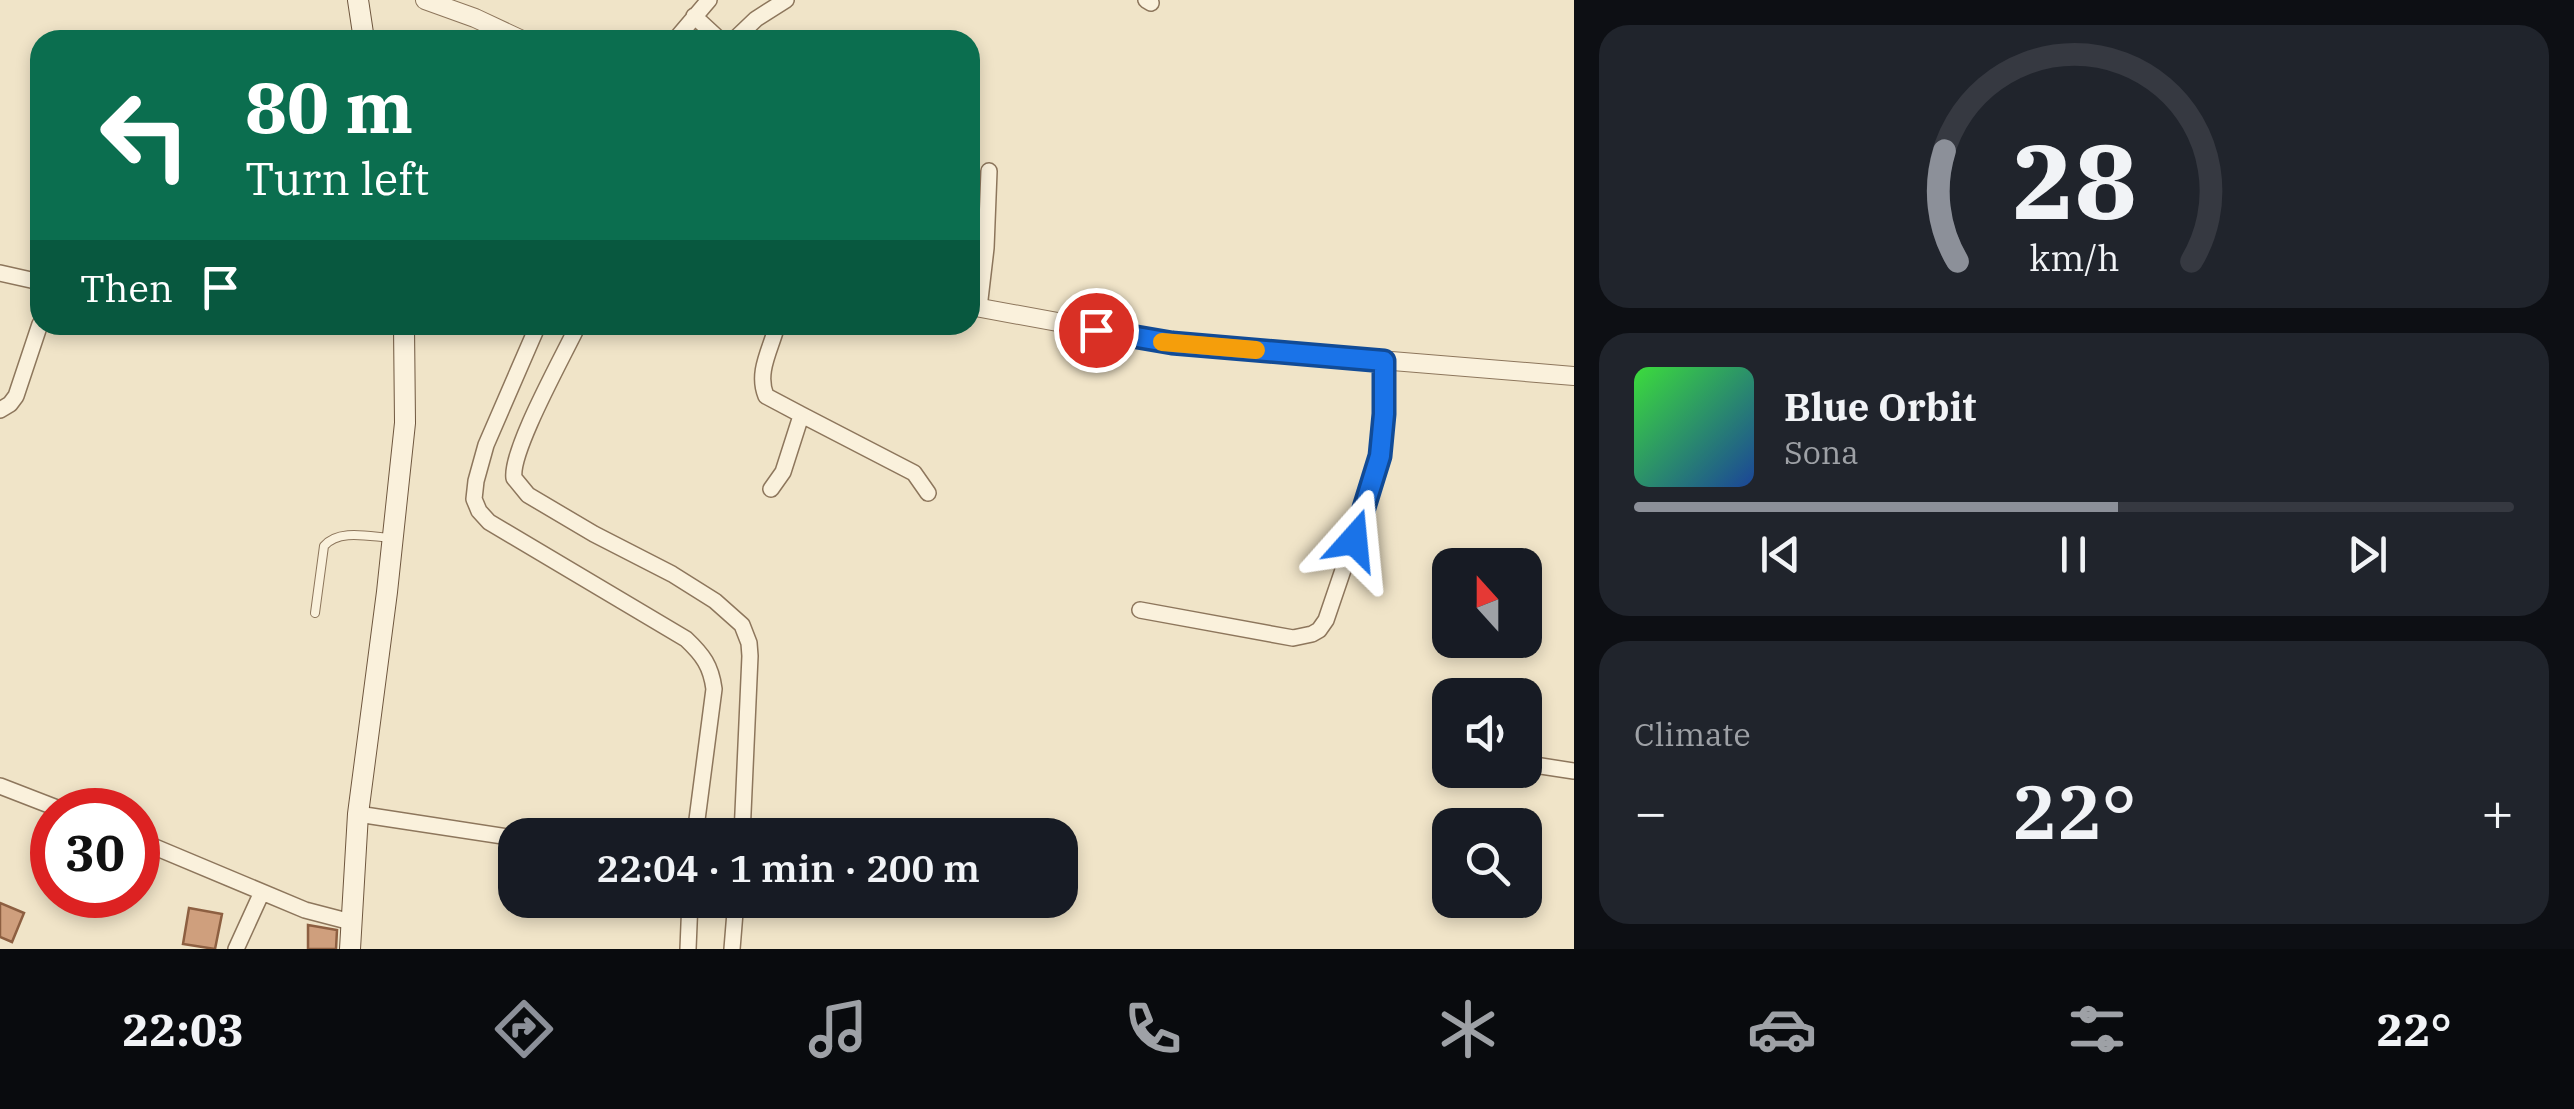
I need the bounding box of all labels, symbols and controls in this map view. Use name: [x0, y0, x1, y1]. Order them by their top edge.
text: 80 m: [245, 61, 413, 152]
icon: left: [80, 70, 210, 200]
text: 28: [2012, 112, 2136, 248]
text: Turn left: [245, 149, 429, 207]
text: km/h: [2029, 234, 2119, 281]
icon: arrive: [193, 260, 248, 315]
text: Then: [80, 263, 173, 312]
pin: [1054, 288, 1139, 373]
icon: arrive: [1069, 303, 1124, 358]
text: Blue Orbit: [1784, 382, 1976, 431]
text: Sona: [1784, 431, 1859, 473]
position arrow: [1302, 488, 1406, 592]
icon: previous: [1753, 527, 1808, 582]
icon: pause: [2046, 527, 2101, 582]
icon: next: [2340, 527, 2395, 582]
north arrow: [1432, 548, 1542, 658]
map controls: [1432, 548, 1542, 918]
button: sound: [1432, 678, 1542, 788]
text: Climate: [1634, 713, 1751, 755]
text: 22°: [2011, 762, 2137, 860]
text: −: [1634, 776, 1667, 847]
text: +: [2481, 776, 2514, 847]
speed limit sign: 30: [30, 788, 160, 918]
button: search: [1432, 808, 1542, 918]
text: 22:04 · 1 min · 200 m: [596, 843, 980, 892]
icon: directions: [489, 994, 559, 1064]
icon: music: [803, 994, 873, 1064]
icon: phone: [1118, 994, 1188, 1064]
icon: climate: [1433, 994, 1503, 1064]
icon: car: [1747, 994, 1817, 1064]
icon: filters: [2062, 994, 2132, 1064]
text: 22:03: [122, 1000, 244, 1058]
text: 22°: [2376, 1000, 2452, 1058]

